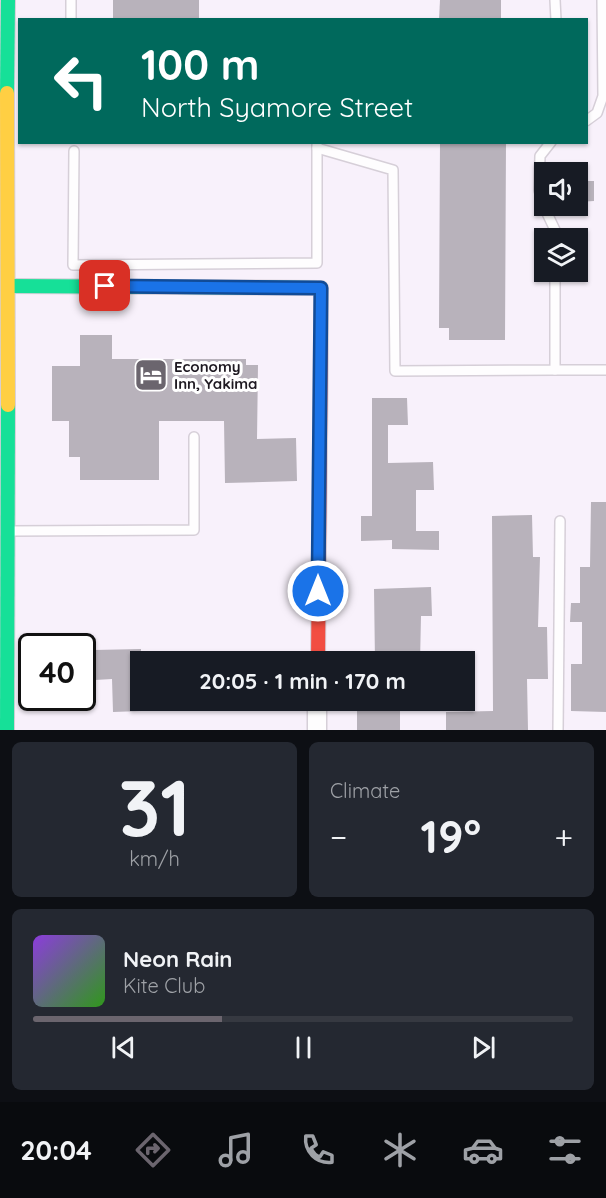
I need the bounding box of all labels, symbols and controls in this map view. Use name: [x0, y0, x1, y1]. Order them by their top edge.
text: 100 m: [141, 38, 259, 91]
icon: left: [42, 42, 120, 120]
text: North Syamore Street: [141, 90, 413, 124]
map controls: [534, 162, 588, 282]
button: sound: [534, 162, 588, 216]
button: layers: [534, 228, 588, 282]
pin: [79, 260, 130, 311]
icon: arrive: [88, 269, 121, 302]
hotel icon: Economy Inn, Yakima: [133, 357, 169, 393]
place label: Economy Inn, Yakima: [174, 357, 258, 393]
position arrow: [286, 559, 350, 623]
speed limit sign: 40: [18, 633, 96, 711]
text: 20:05 · 1 min · 170 m: [199, 667, 406, 695]
text: 31: [118, 758, 191, 856]
text: Climate: [330, 778, 400, 803]
text: 19°: [420, 808, 481, 864]
text: −: [330, 816, 347, 857]
text: +: [554, 816, 573, 857]
text: km/h: [129, 846, 180, 871]
text: Neon Rain: [123, 945, 232, 973]
text: Kite Club: [123, 973, 205, 998]
icon: previous: [107, 1031, 140, 1064]
icon: pause: [287, 1031, 320, 1064]
icon: next: [467, 1031, 500, 1064]
icon: directions: [132, 1129, 174, 1171]
icon: music: [215, 1129, 257, 1171]
icon: phone: [297, 1129, 339, 1171]
icon: climate: [379, 1129, 421, 1171]
icon: car: [462, 1129, 504, 1171]
icon: filters: [544, 1129, 586, 1171]
text: 20:04: [20, 1133, 92, 1167]

